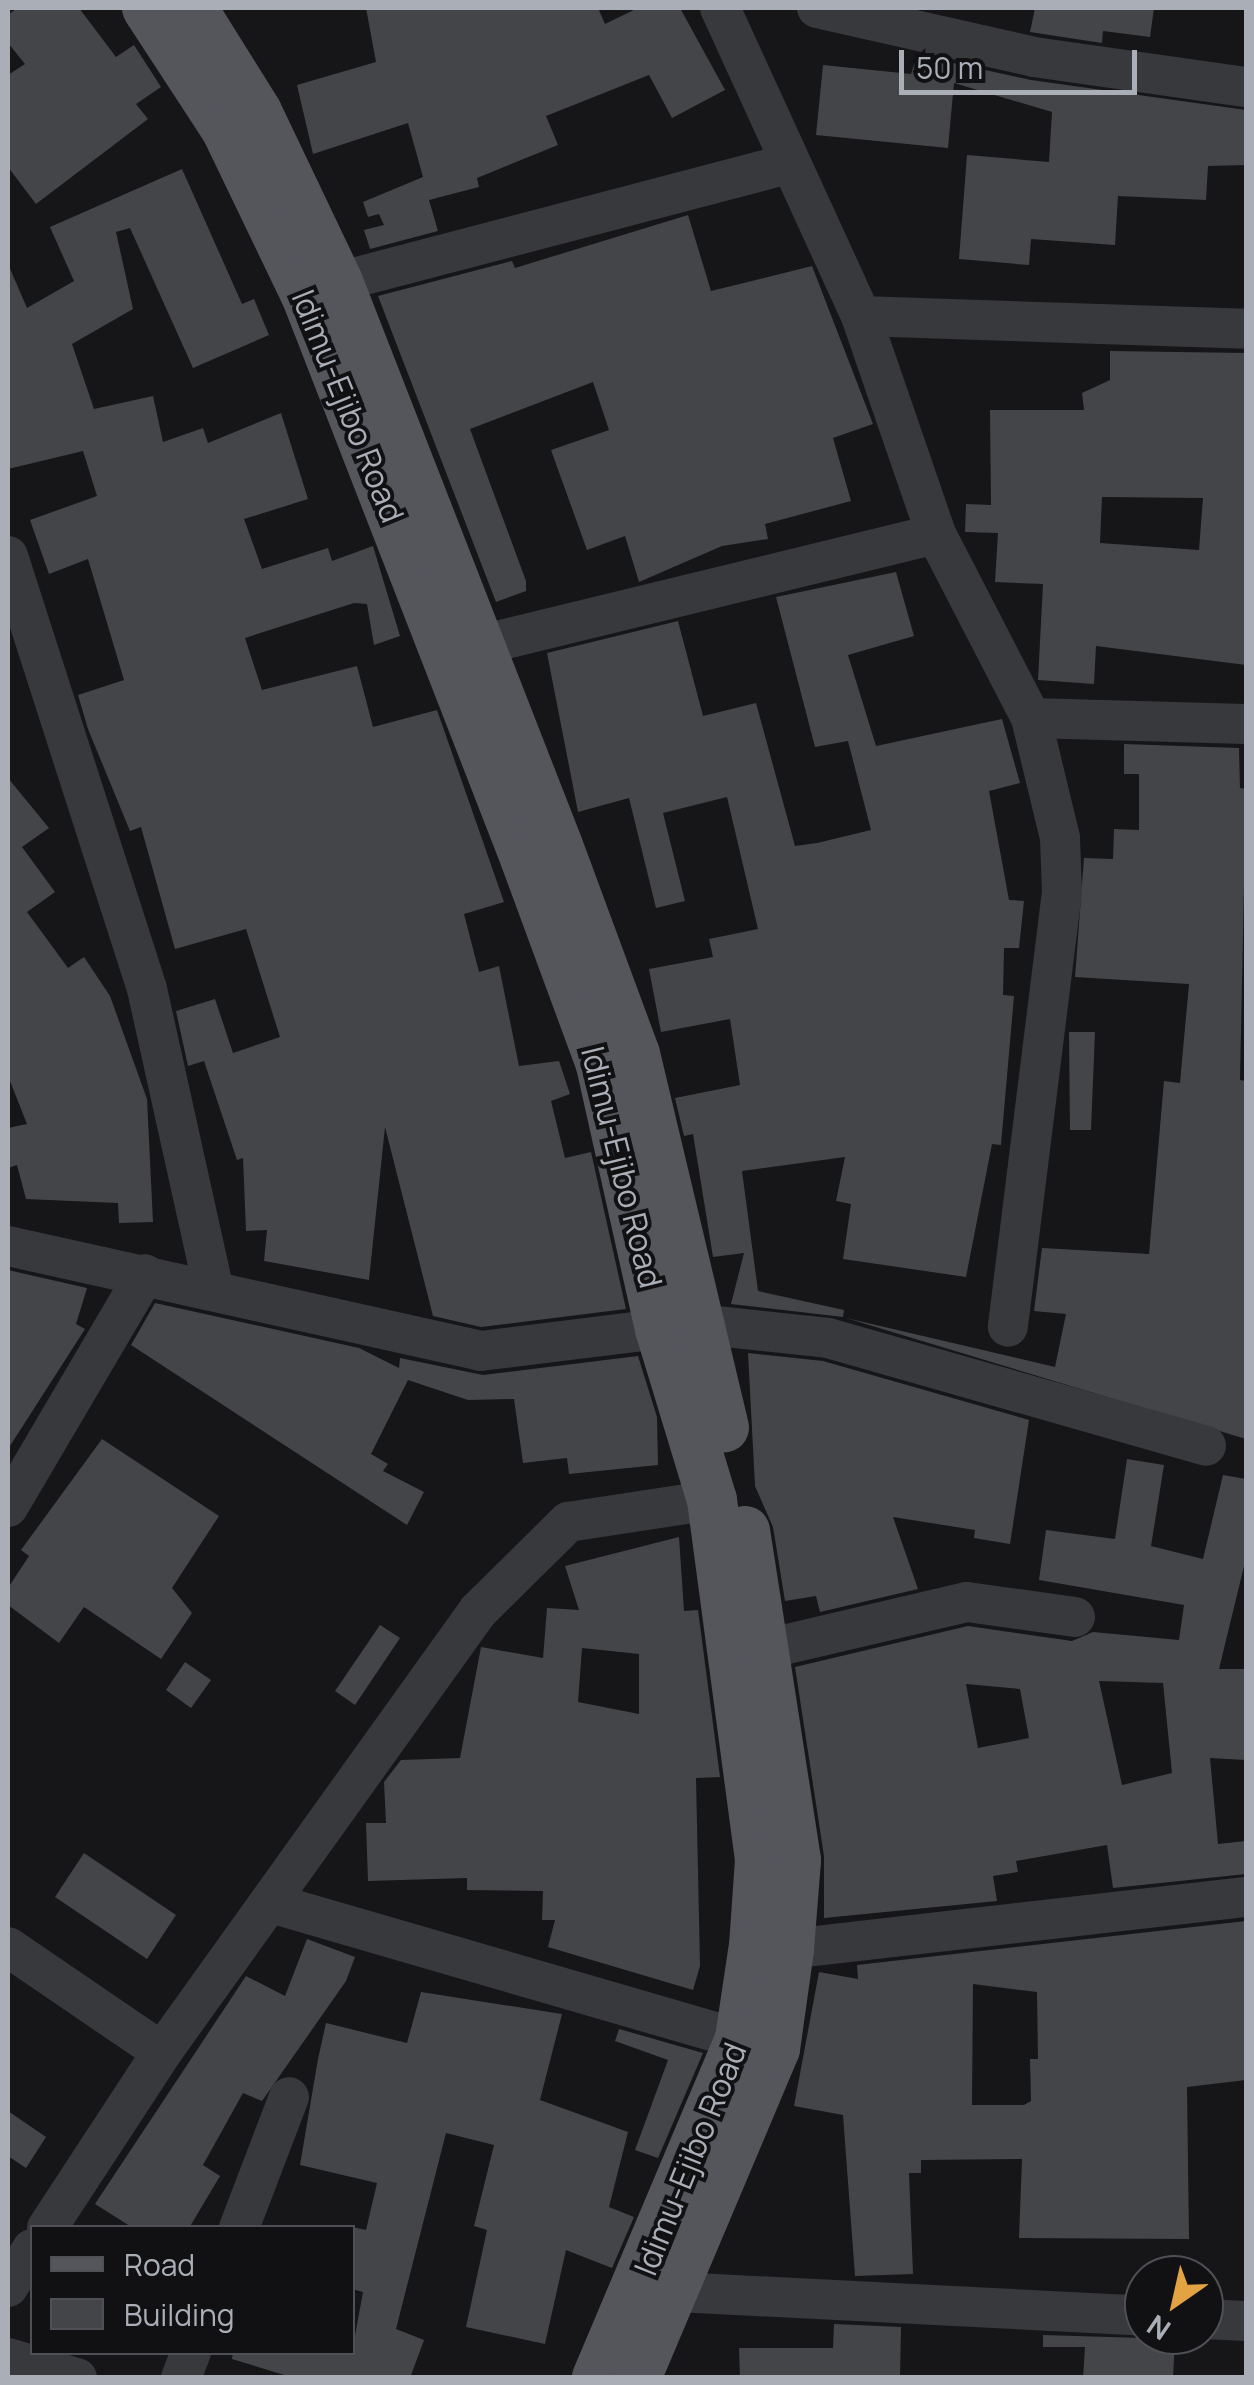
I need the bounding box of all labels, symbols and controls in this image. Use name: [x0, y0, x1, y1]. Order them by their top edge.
scale bar: [904, 30, 1142, 92]
text: 50 m: [916, 47, 983, 88]
street label: Idimu-Ejibo Road: [284, 284, 412, 528]
street label: Idimu-Ejibo Road: [573, 1042, 671, 1292]
street label: Idimu-Ejibo Road: [626, 2037, 754, 2281]
legend: [30, 2225, 355, 2355]
text: Road: [124, 2244, 195, 2285]
north arrow: [1124, 2255, 1224, 2355]
text: Building: [124, 2294, 235, 2335]
text: N: [1139, 2307, 1177, 2350]

